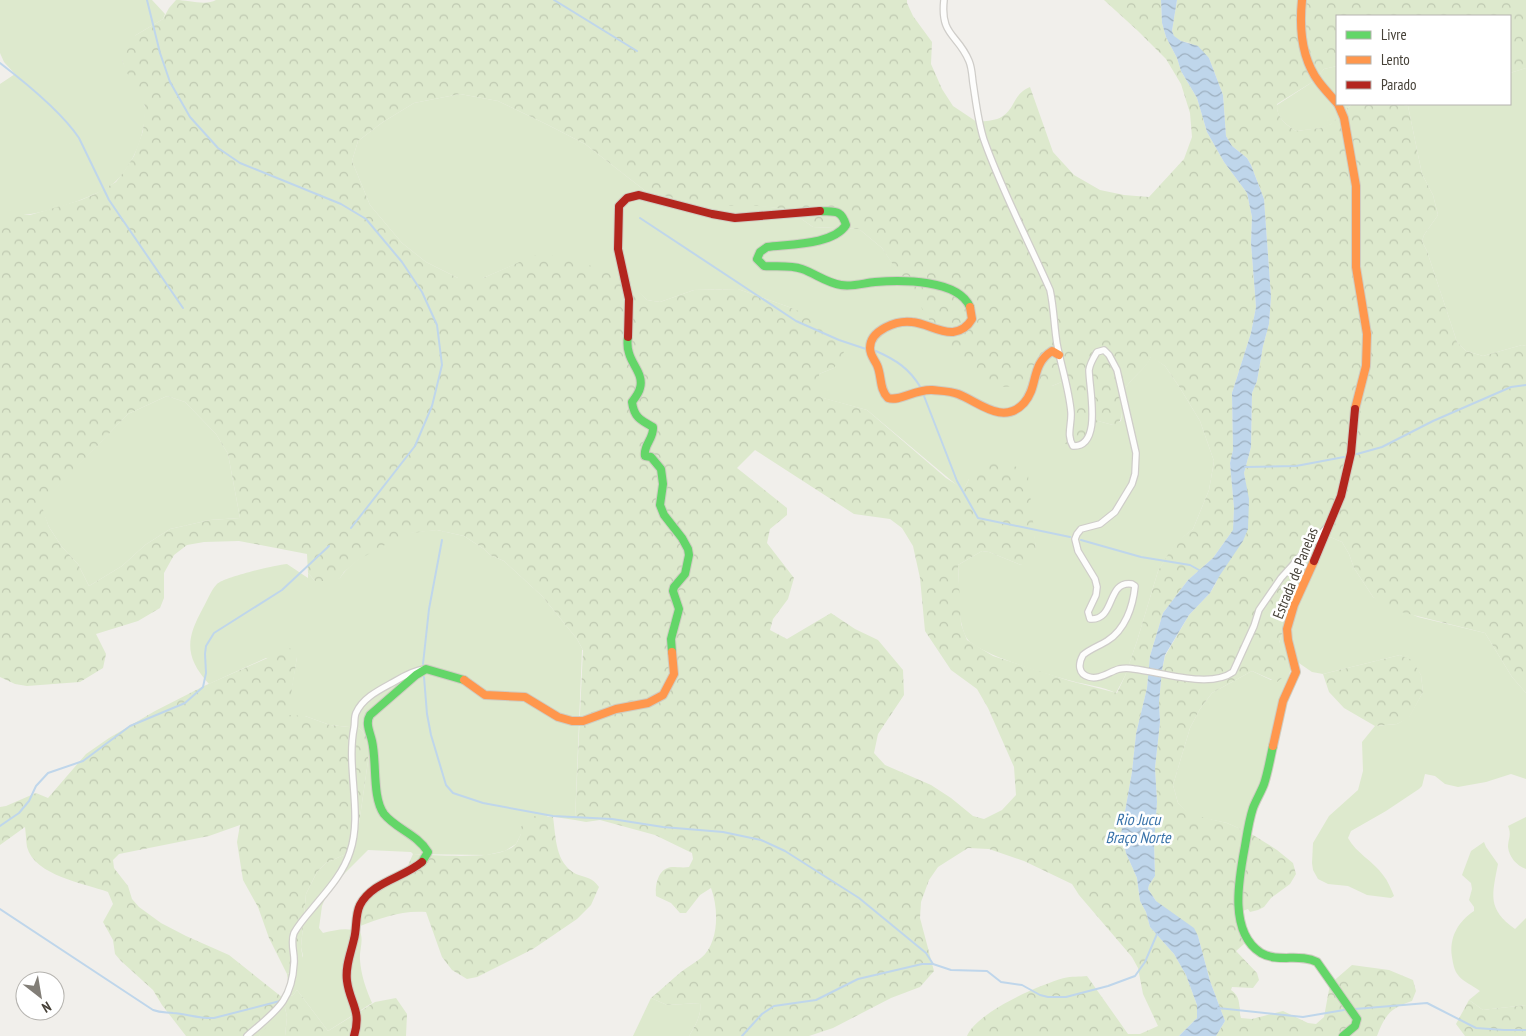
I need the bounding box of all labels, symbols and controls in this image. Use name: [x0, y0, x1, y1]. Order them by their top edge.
legend: [1336, 15, 1511, 105]
text: Livre: [1381, 25, 1407, 44]
text: Lento: [1381, 50, 1410, 69]
text: Parado: [1381, 75, 1416, 94]
street label: Estrada de Panelas: [1268, 524, 1322, 622]
water label: Rio Jucu Braço Norte: [1105, 809, 1172, 847]
north arrow: [15, 971, 65, 1021]
text: N: [39, 997, 55, 1017]

